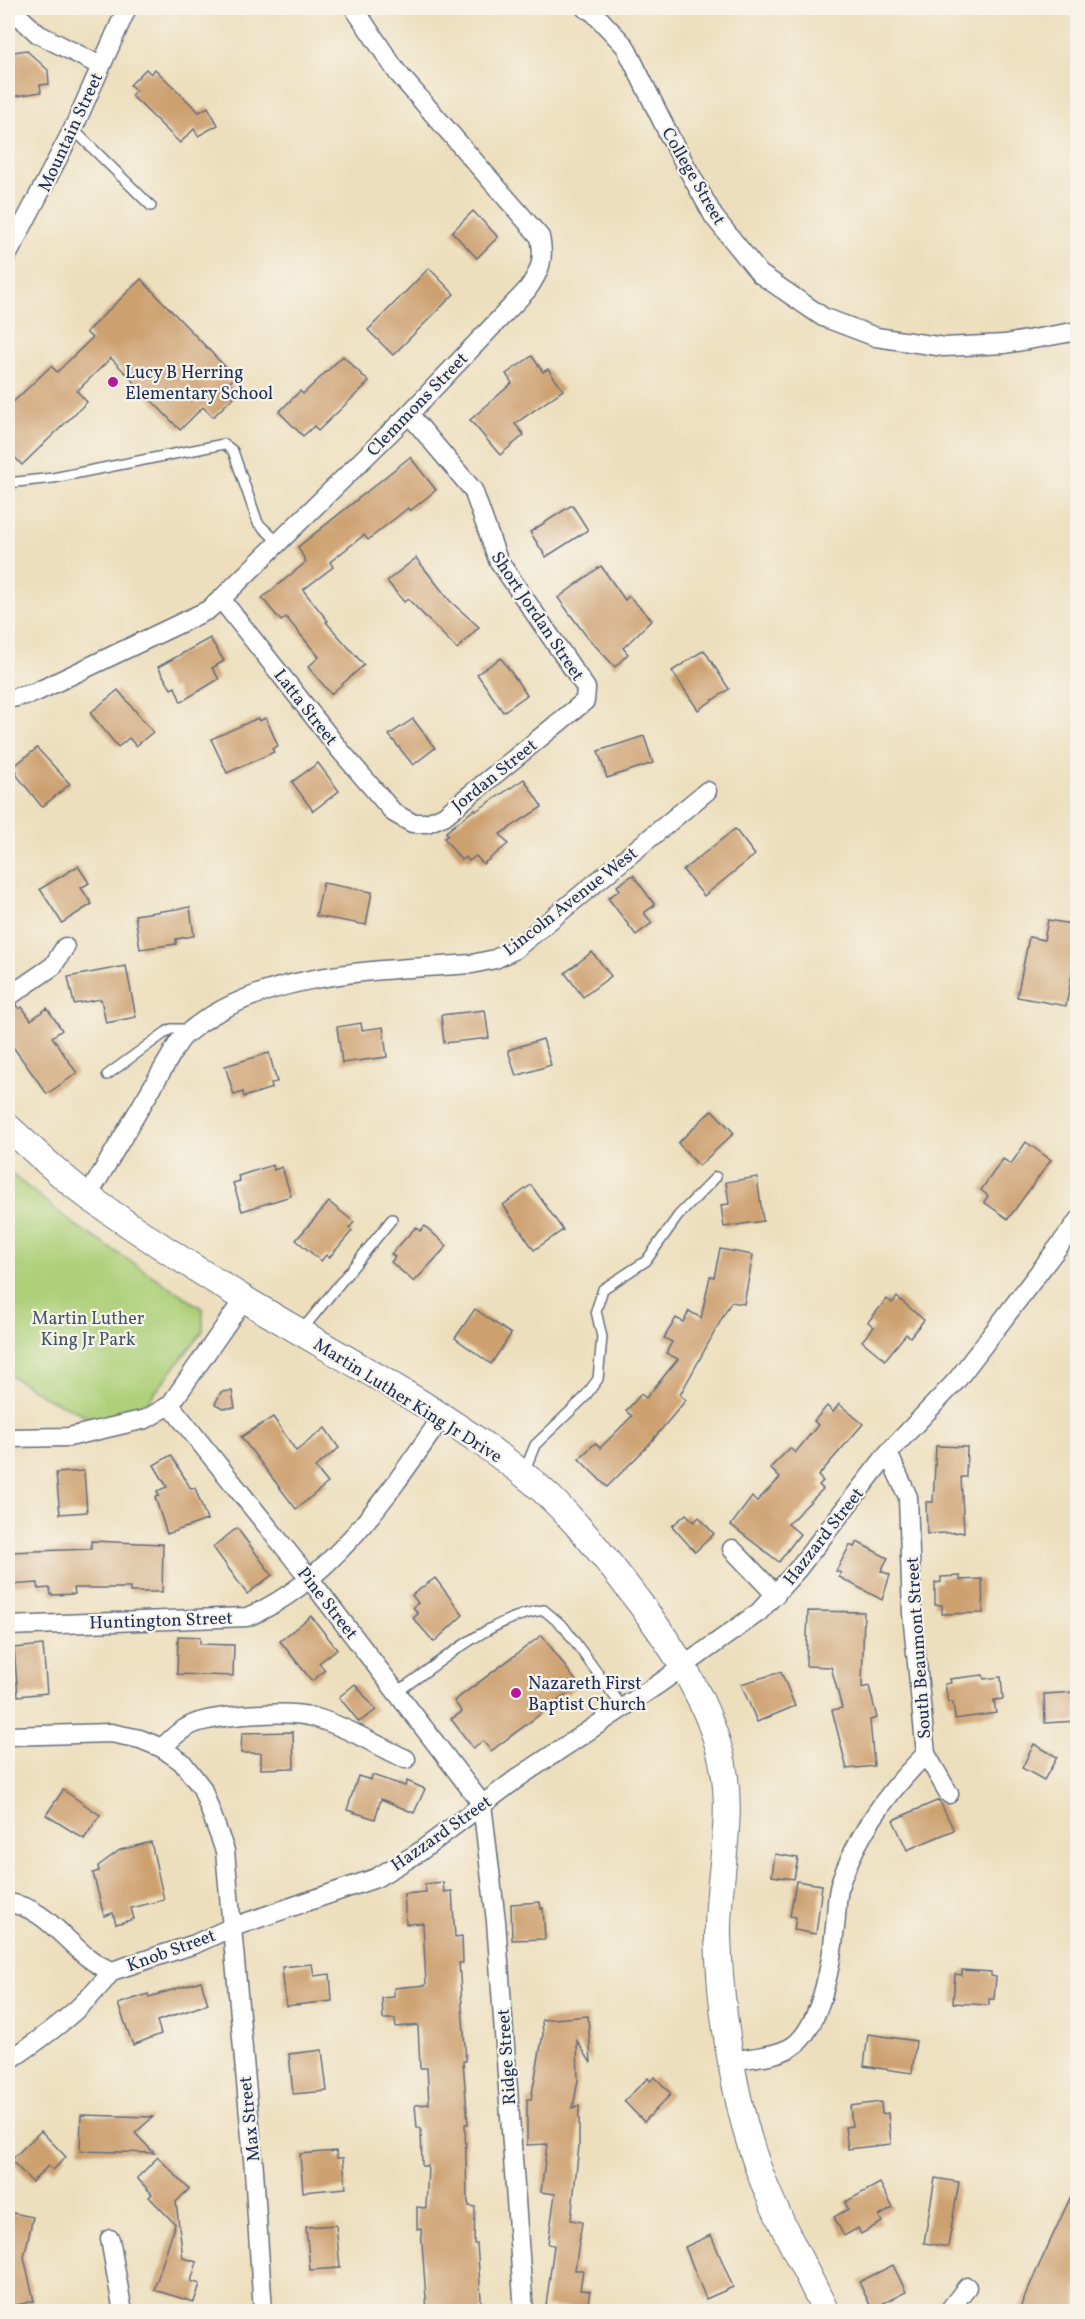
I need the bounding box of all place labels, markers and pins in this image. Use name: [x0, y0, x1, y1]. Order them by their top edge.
place label: Lucy B Herring Elementary School: [125, 361, 273, 407]
marker: Lucy B Herring Elementary School: [106, 375, 120, 389]
place label: Nazareth First Baptist Church: [528, 1672, 647, 1718]
marker: Nazareth First Baptist Church: [509, 1686, 523, 1700]

